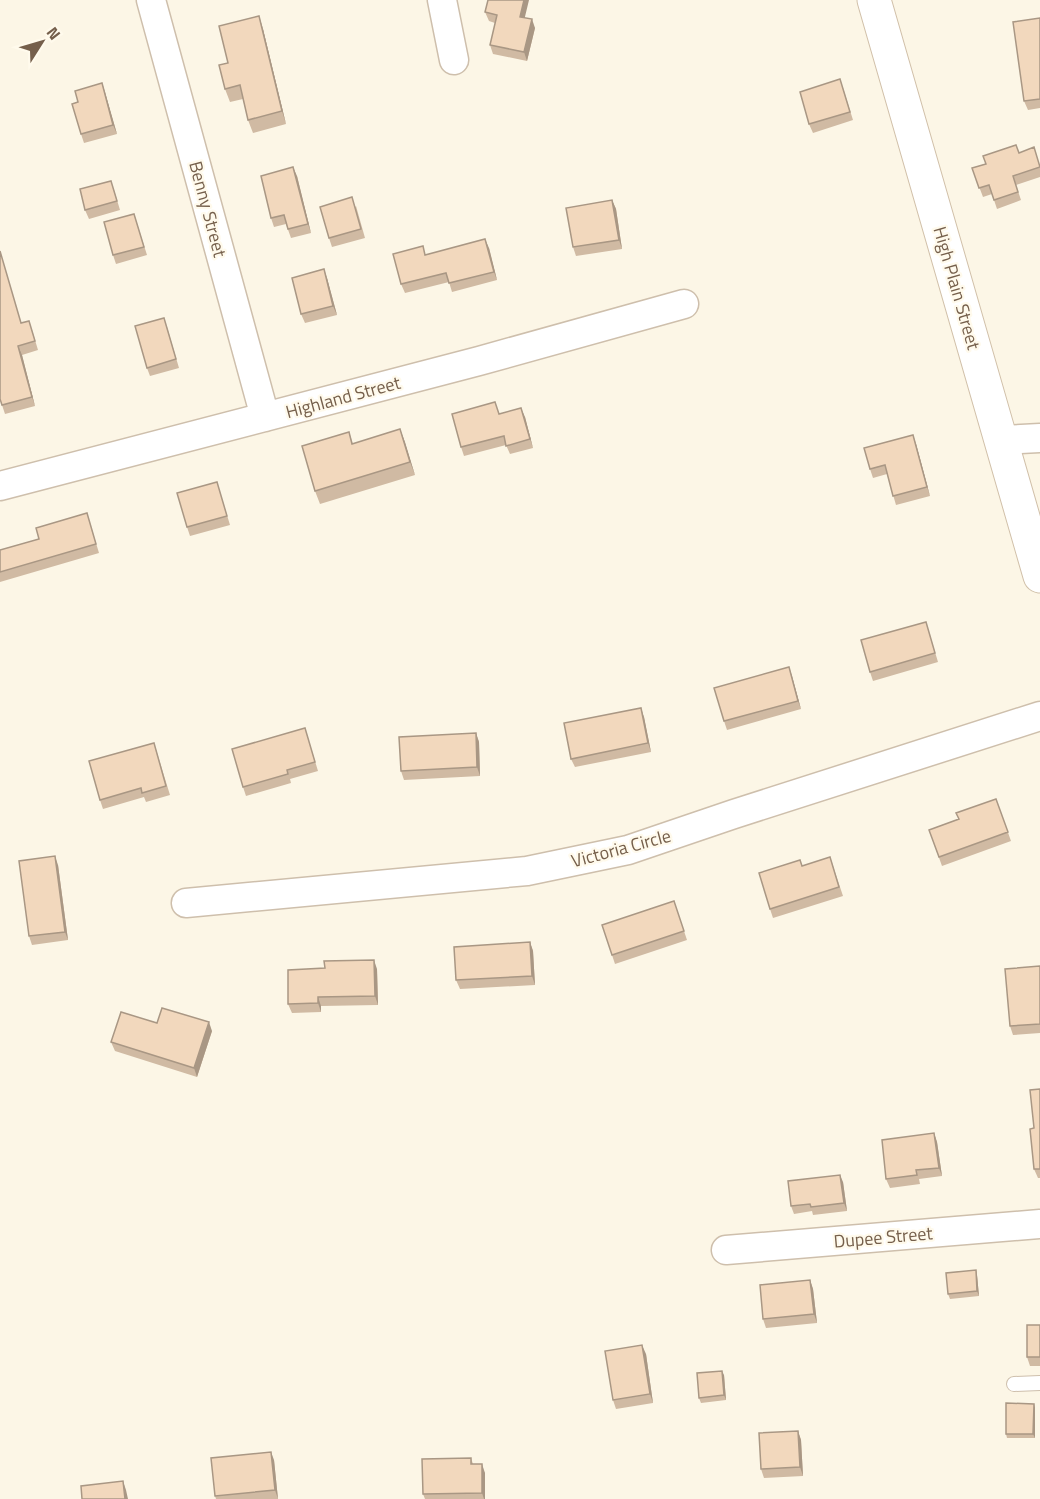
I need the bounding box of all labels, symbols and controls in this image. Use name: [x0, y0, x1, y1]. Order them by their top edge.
north arrow: [12, 12, 72, 72]
text: N: [41, 21, 67, 45]
street label: Benny Street: [182, 158, 234, 261]
street label: High Plain Street: [927, 223, 988, 353]
street label: Highland Street: [283, 369, 404, 425]
street label: Victoria Circle: [568, 822, 674, 874]
street label: Dupee Street: [832, 1219, 934, 1255]

